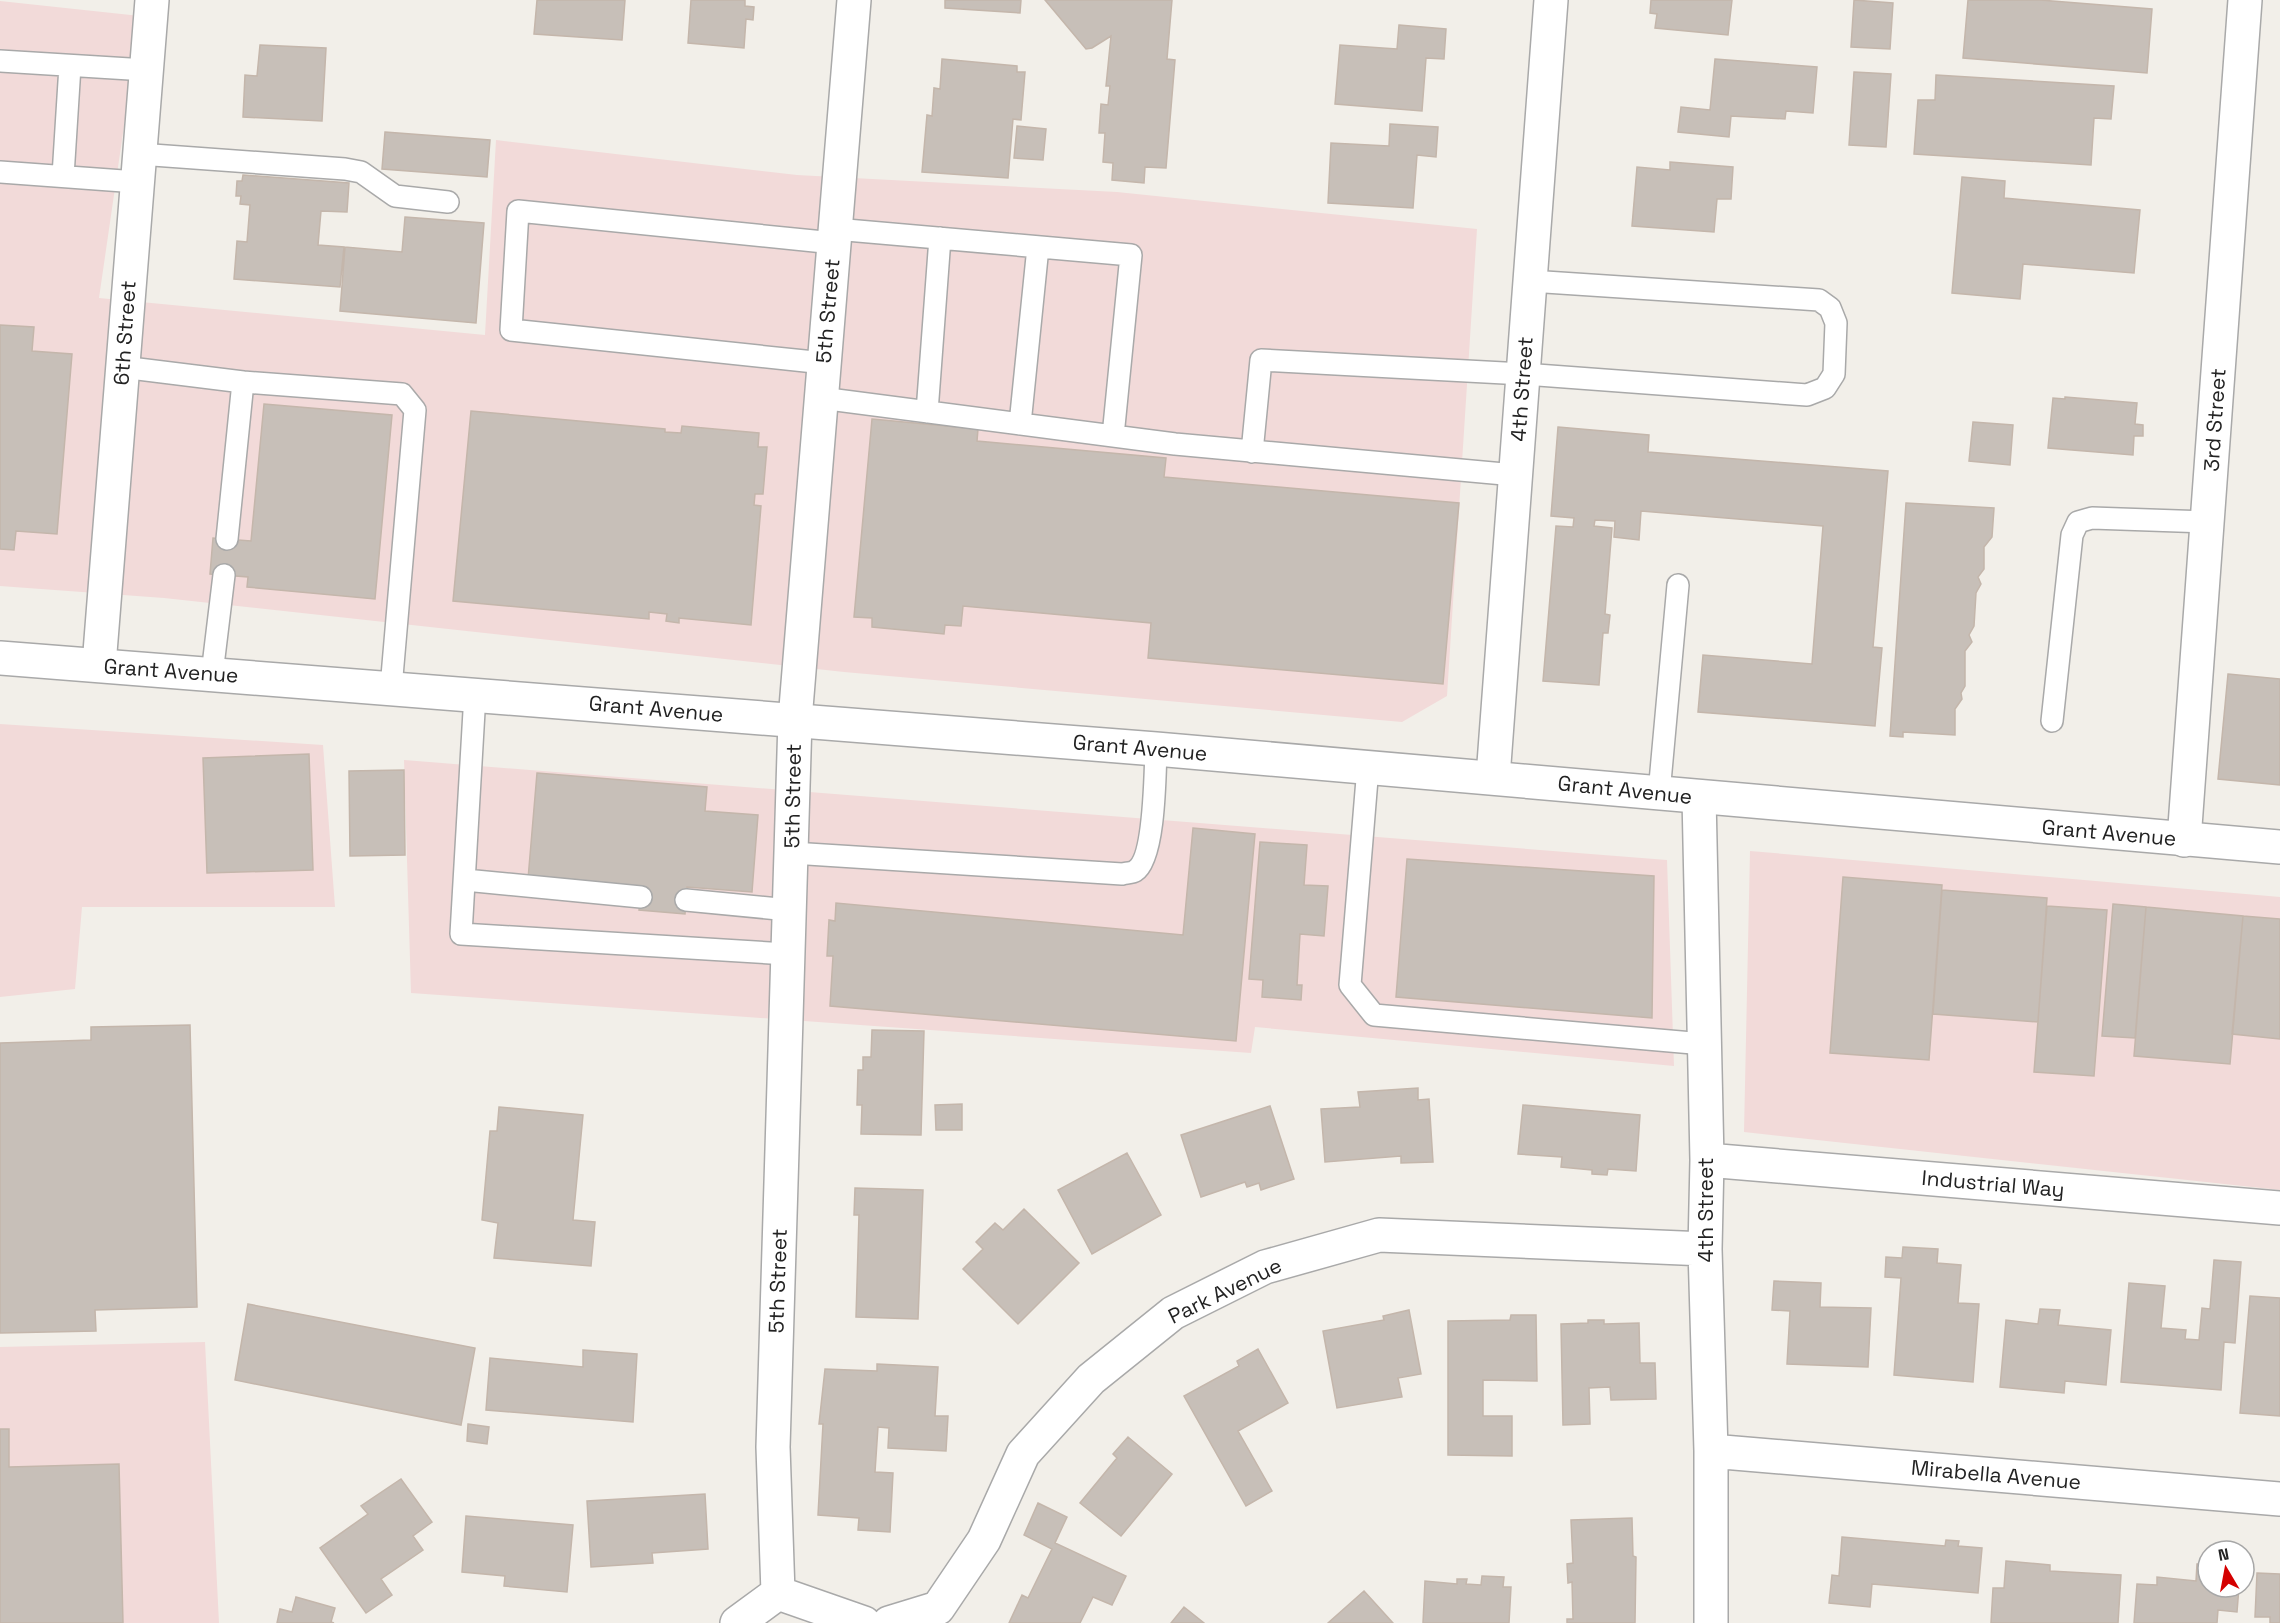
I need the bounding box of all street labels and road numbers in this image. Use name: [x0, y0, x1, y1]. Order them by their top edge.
street label: 5th Street: [809, 258, 846, 364]
street label: 6th Street: [107, 280, 142, 386]
street label: 4th Street: [1504, 336, 1539, 442]
street label: 3rd Street: [2197, 367, 2232, 472]
street label: Grant Avenue: [103, 652, 239, 689]
street label: Grant Avenue: [588, 689, 724, 728]
street label: Grant Avenue: [1072, 728, 1208, 767]
street label: 5th Street: [778, 743, 807, 849]
street label: Grant Avenue: [1556, 769, 1694, 810]
street label: Grant Avenue: [2041, 813, 2177, 852]
street label: 4th Street: [1692, 1157, 1719, 1263]
street label: Industrial Way: [1921, 1164, 2066, 1203]
street label: 5th Street: [762, 1228, 793, 1334]
street label: Park Avenue: [1164, 1251, 1286, 1330]
street label: Mirabella Avenue: [1910, 1454, 2082, 1495]

